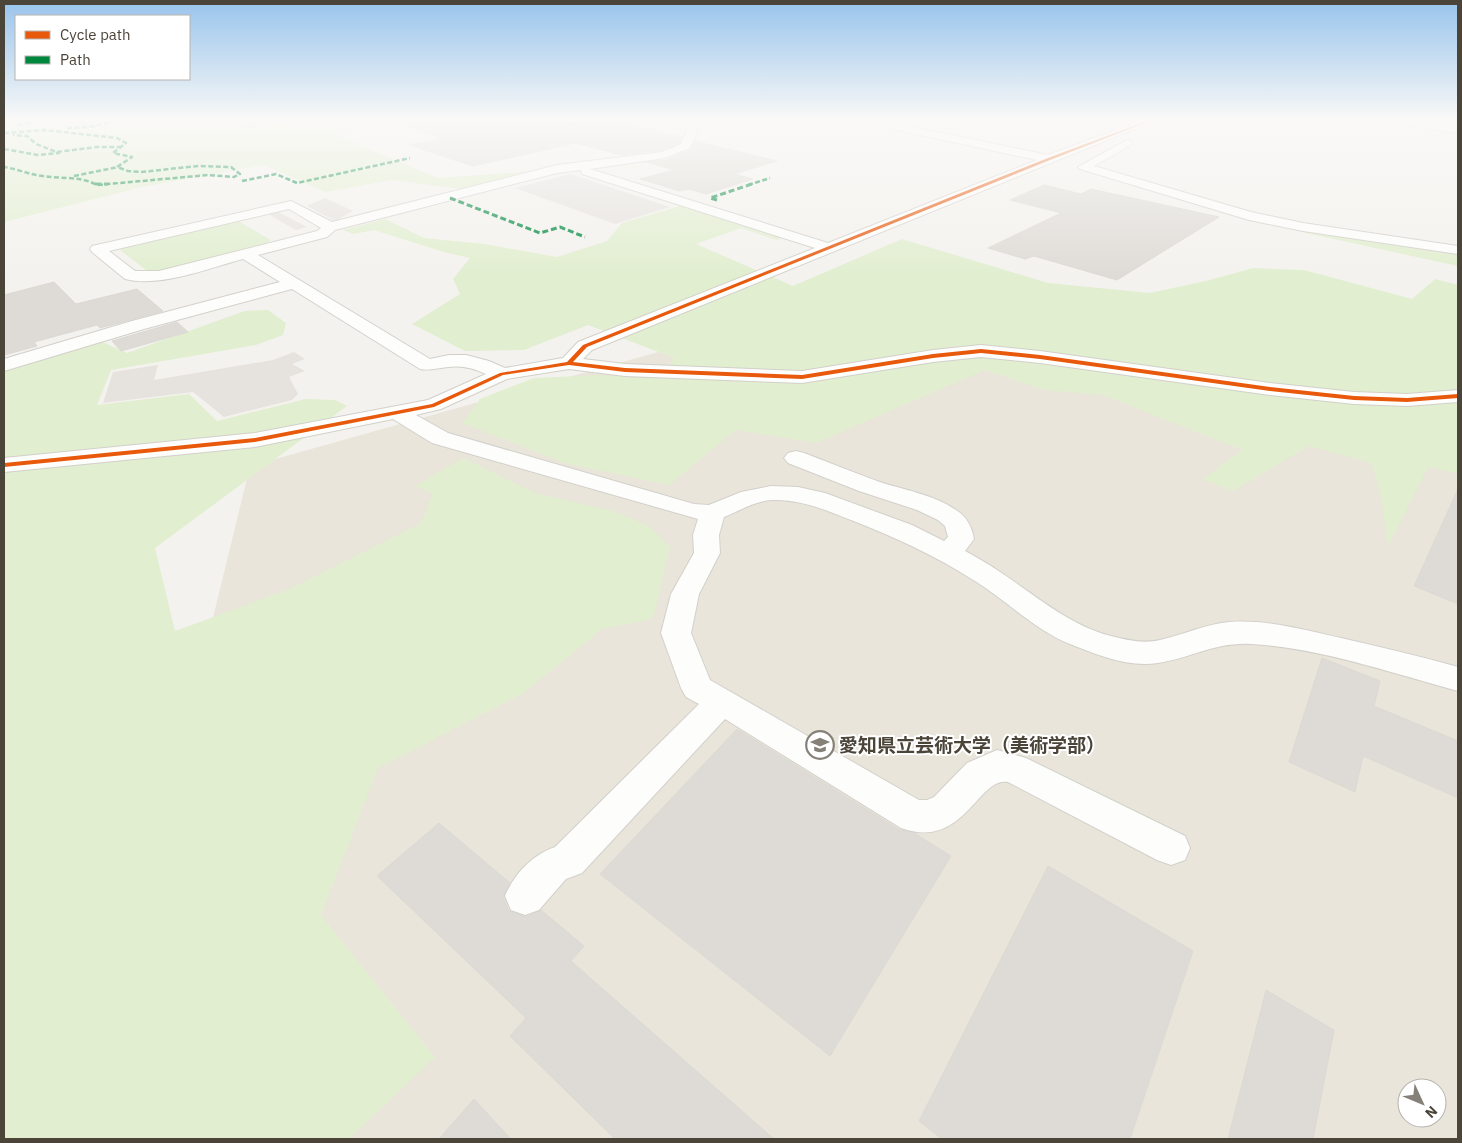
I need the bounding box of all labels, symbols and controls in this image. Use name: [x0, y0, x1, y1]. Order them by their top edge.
legend: [15, 15, 190, 80]
text: Cycle path: [60, 25, 131, 44]
text: Path: [60, 50, 91, 69]
school or university icon: 愛知県立芸術大学（美術学部）: [805, 730, 835, 760]
place label: 愛知県立芸術大学（美術学部）: [839, 733, 1105, 757]
north arrow: [1397, 1078, 1447, 1128]
text: N: [1421, 1102, 1441, 1122]

